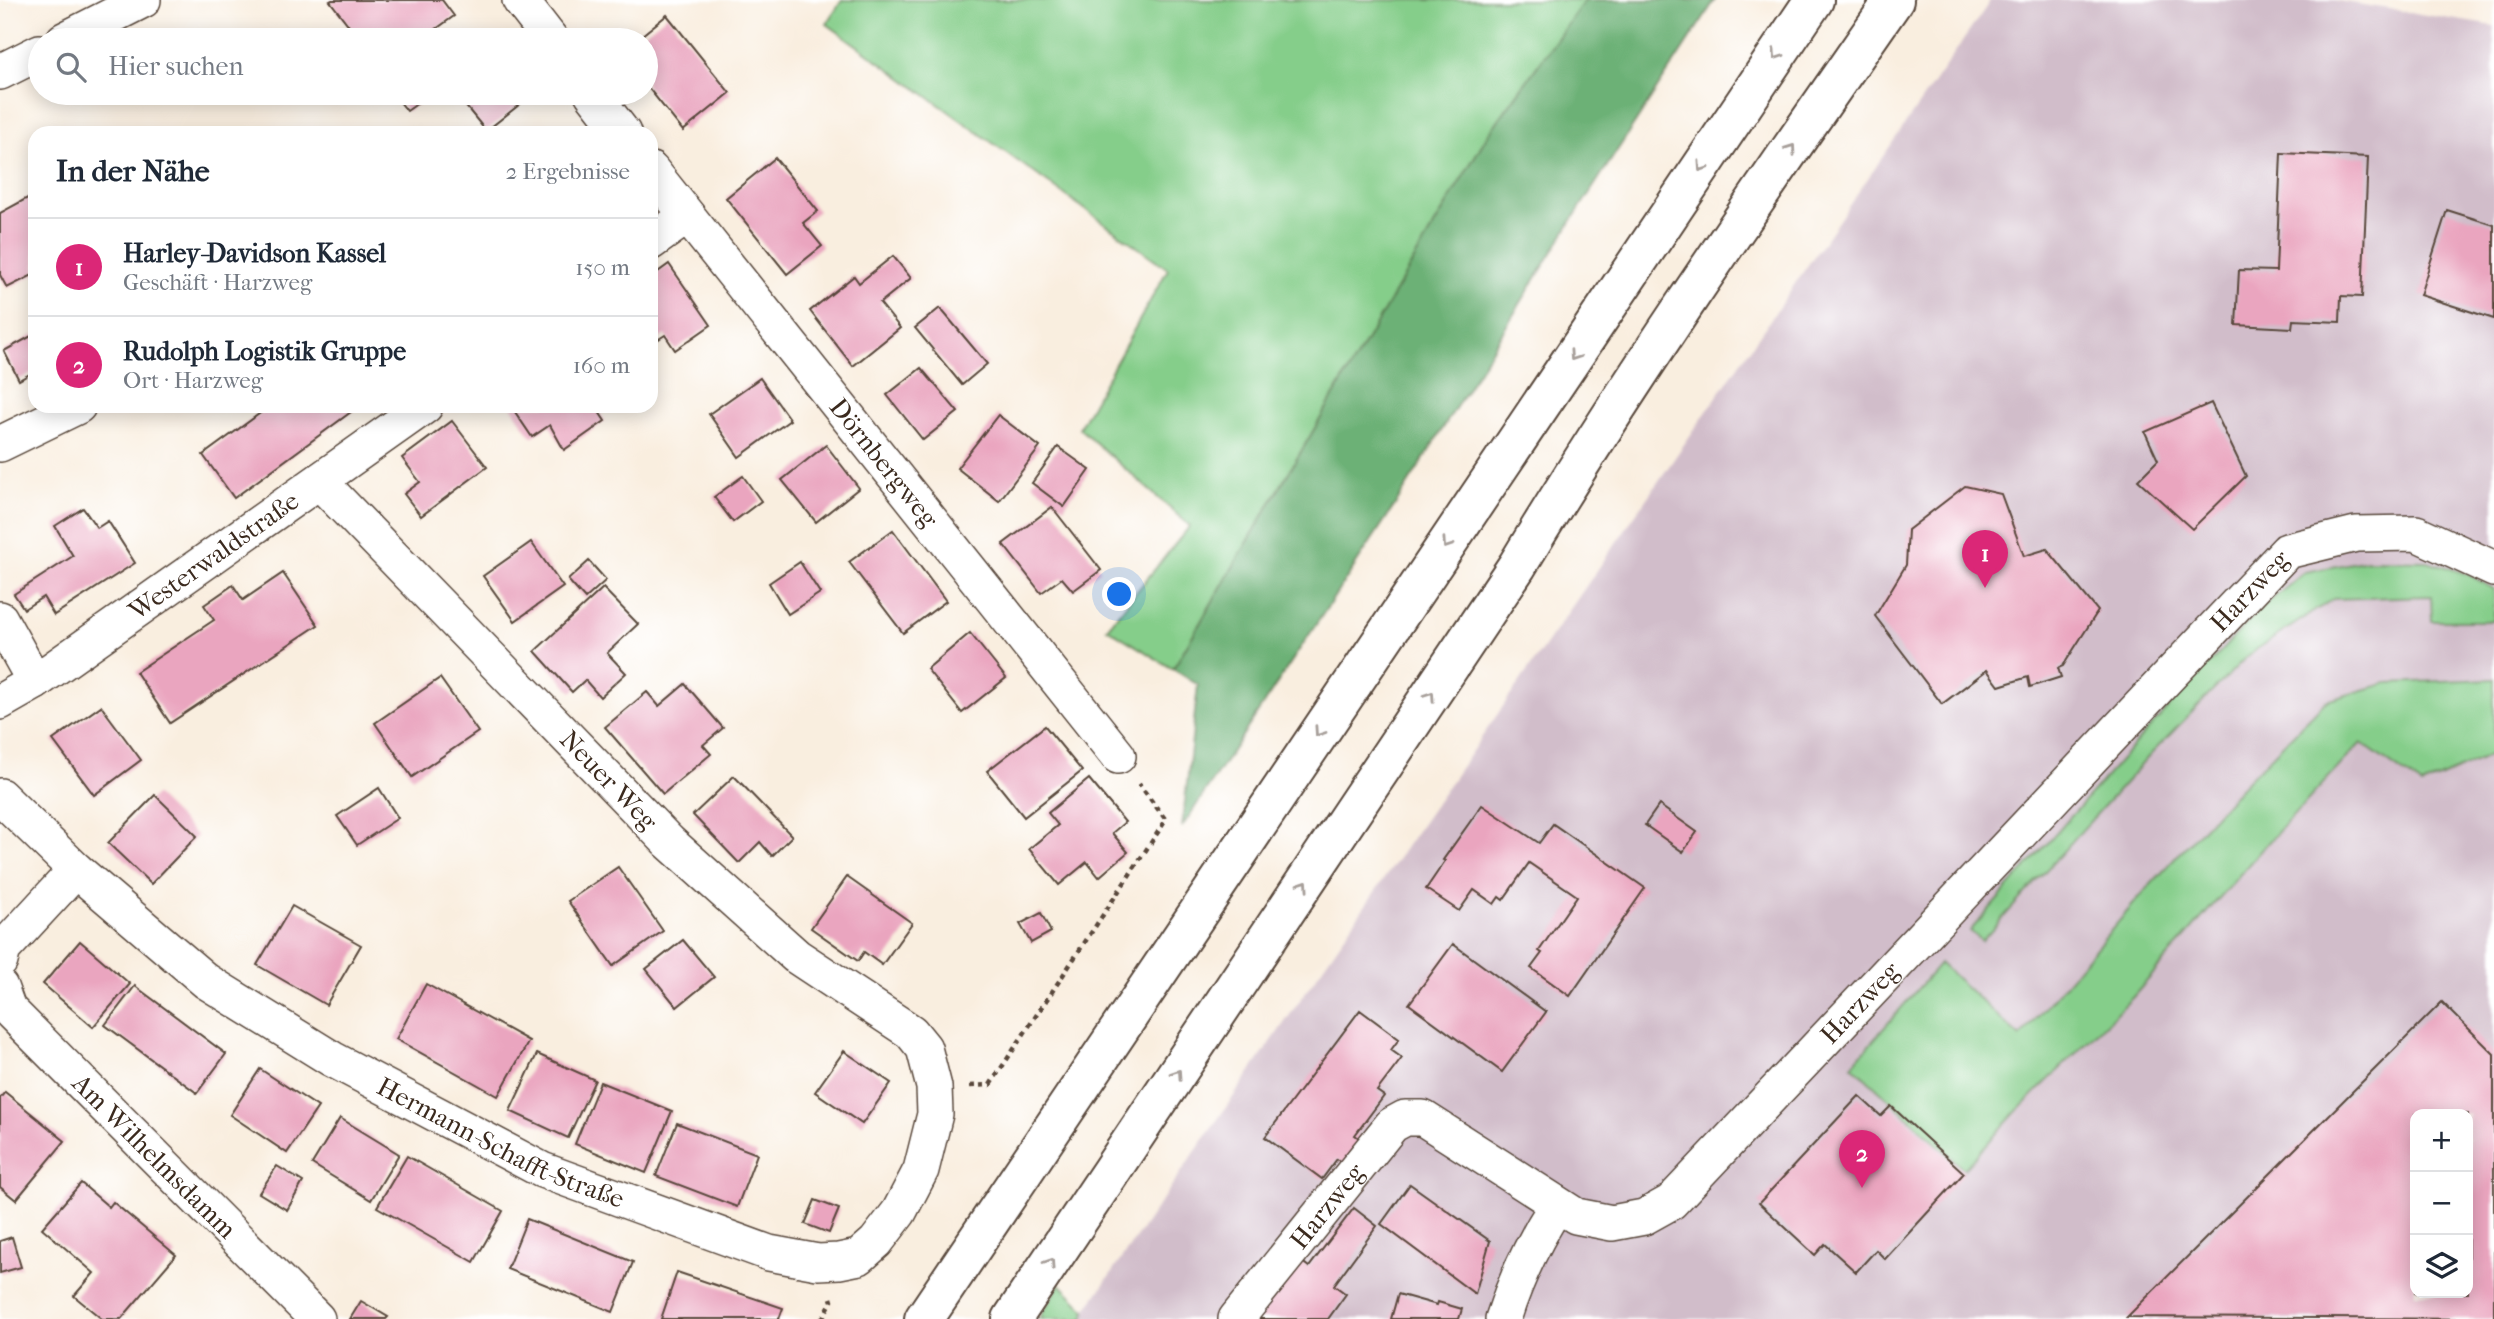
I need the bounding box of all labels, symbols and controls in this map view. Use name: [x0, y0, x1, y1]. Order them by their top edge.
search box: [28, 28, 658, 105]
icon: search: [52, 48, 90, 86]
one-way arrow: [1772, 48, 1785, 61]
text: Hier suchen: [108, 51, 244, 82]
one-way arrow: [1783, 144, 1795, 157]
text: In der Nähe: [56, 154, 210, 189]
text: 2 Ergebnisse: [505, 158, 630, 185]
one-way arrow: [1698, 159, 1710, 172]
text: Harley-Davidson Kassel: [123, 238, 386, 269]
text: 1: [75, 254, 83, 281]
text: 150 m: [575, 254, 630, 281]
text: Geschäft · Harzweg: [123, 269, 312, 296]
text: Rudolph Logistik Gruppe: [123, 336, 406, 367]
one-way arrow: [1570, 348, 1583, 361]
text: 2: [73, 352, 85, 379]
text: 160 m: [573, 352, 630, 379]
text: Ort · Harzweg: [123, 367, 263, 394]
street label: Dörnbergweg: [823, 392, 945, 534]
street label: Westerwaldstraße: [122, 485, 305, 627]
pin: 1: [1962, 530, 2008, 588]
one-way arrow: [1443, 536, 1455, 549]
street label: Harzweg: [2204, 543, 2296, 638]
your location: [1102, 577, 1136, 611]
one-way arrow: [1422, 691, 1435, 704]
street label: Neuer Weg: [553, 724, 665, 837]
one-way arrow: [1315, 725, 1328, 738]
one-way arrow: [1296, 880, 1308, 893]
street label: Harzweg: [1814, 955, 1907, 1050]
street label: Am Wilhelmsdamm: [65, 1067, 243, 1245]
one-way arrow: [1169, 1069, 1181, 1082]
street label: Hermann-Schafft-Straße: [372, 1071, 629, 1215]
map controls: [2410, 1109, 2473, 1298]
button: +: [2410, 1109, 2473, 1172]
pin: 2: [1839, 1130, 1885, 1188]
street label: Harzweg: [1284, 1156, 1372, 1255]
button: −: [2410, 1172, 2473, 1235]
button: layers: [2410, 1235, 2473, 1298]
one-way arrow: [1042, 1257, 1055, 1270]

